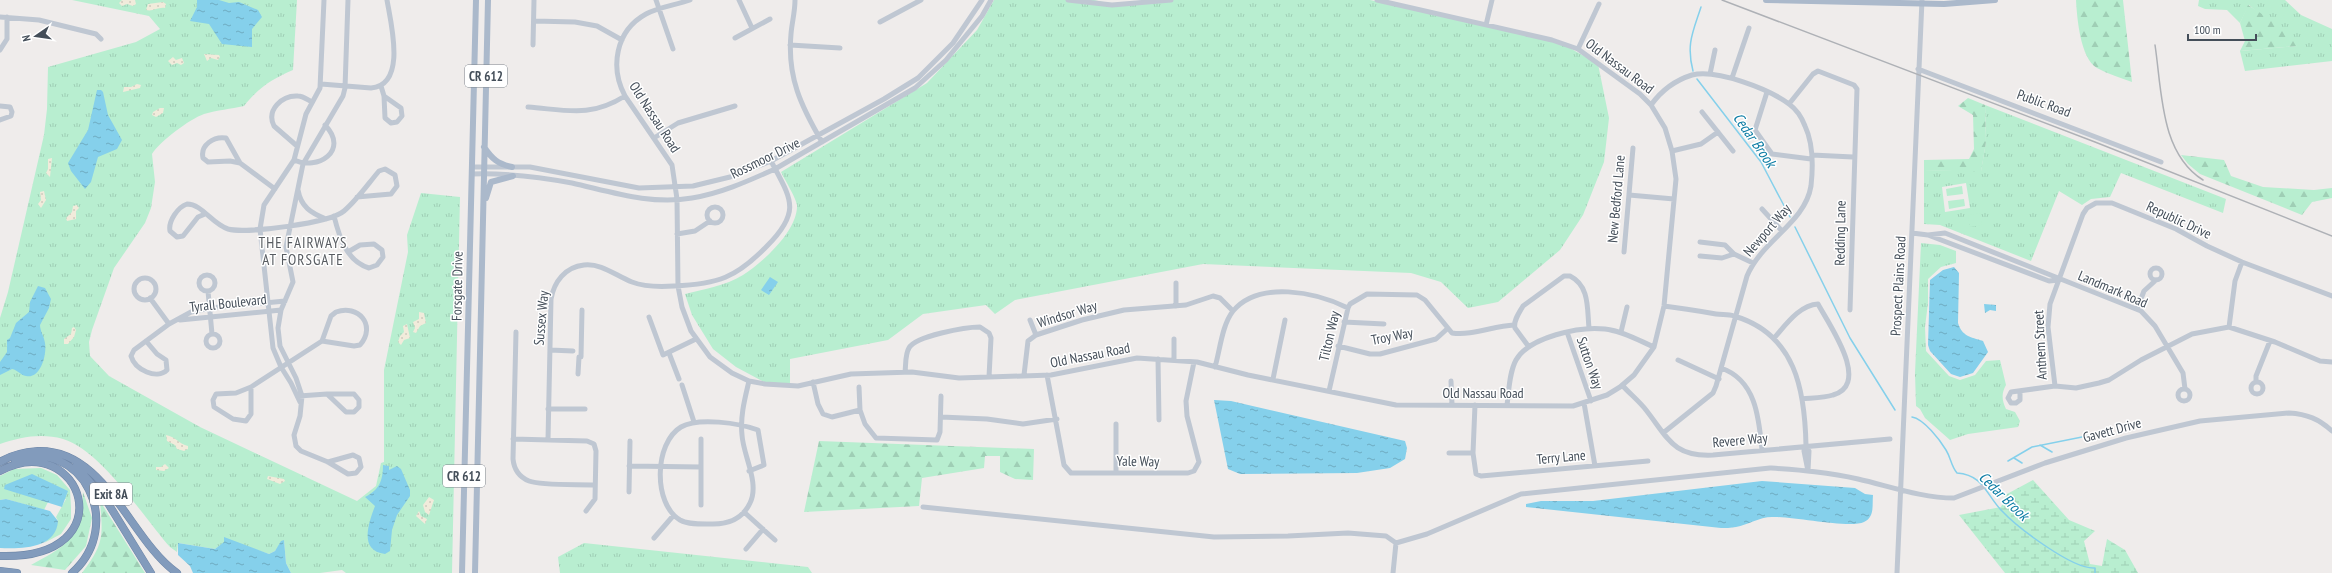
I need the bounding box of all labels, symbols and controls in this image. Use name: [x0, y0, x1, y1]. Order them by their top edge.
north arrow: [16, 16, 56, 56]
scale bar: [2188, 16, 2256, 42]
text: 100 m: [2194, 22, 2221, 37]
text: N: [19, 34, 34, 43]
street label: Old Nassau Road: [1582, 34, 1658, 98]
road number: CR 612: [465, 65, 507, 87]
street label: Old Nassau Road: [625, 78, 685, 156]
street label: Public Road: [2015, 85, 2073, 121]
water label: Cedar Brook: [1729, 109, 1782, 173]
street label: Rossmoor Drive: [727, 133, 803, 183]
street label: New Bedford Lane: [1603, 154, 1629, 244]
street label: Republic Drive: [2144, 197, 2215, 243]
street label: Newport Way: [1739, 199, 1795, 260]
street label: Redding Lane: [1830, 200, 1850, 266]
district label: THE FAIRWAYS AT FORSGATE: [258, 233, 348, 269]
street label: Prospect Plains Road: [1886, 236, 1910, 336]
street label: Forsgate Drive: [447, 251, 467, 321]
street label: Landmark Road: [2075, 266, 2151, 312]
street label: Sussex Way: [530, 289, 552, 346]
street label: Tyrall Boulevard: [189, 290, 267, 316]
street label: Windsor Way: [1035, 296, 1100, 332]
street label: Tilton Way: [1314, 308, 1344, 363]
street label: Anthem Street: [2029, 310, 2051, 380]
street label: Troy Way: [1370, 323, 1415, 349]
street label: Sutton Way: [1573, 334, 1608, 392]
street label: Old Nassau Road: [1048, 338, 1132, 372]
street label: Old Nassau Road: [1442, 384, 1524, 402]
street label: Gavett Drive: [2081, 414, 2143, 446]
street label: Revere Way: [1712, 429, 1769, 451]
street label: Terry Lane: [1536, 446, 1587, 468]
street label: Yale Way: [1116, 452, 1160, 470]
road number: CR 612: [443, 465, 485, 487]
water label: Cedar Brook: [1975, 467, 2035, 526]
road number: Exit 8A: [90, 483, 132, 505]

